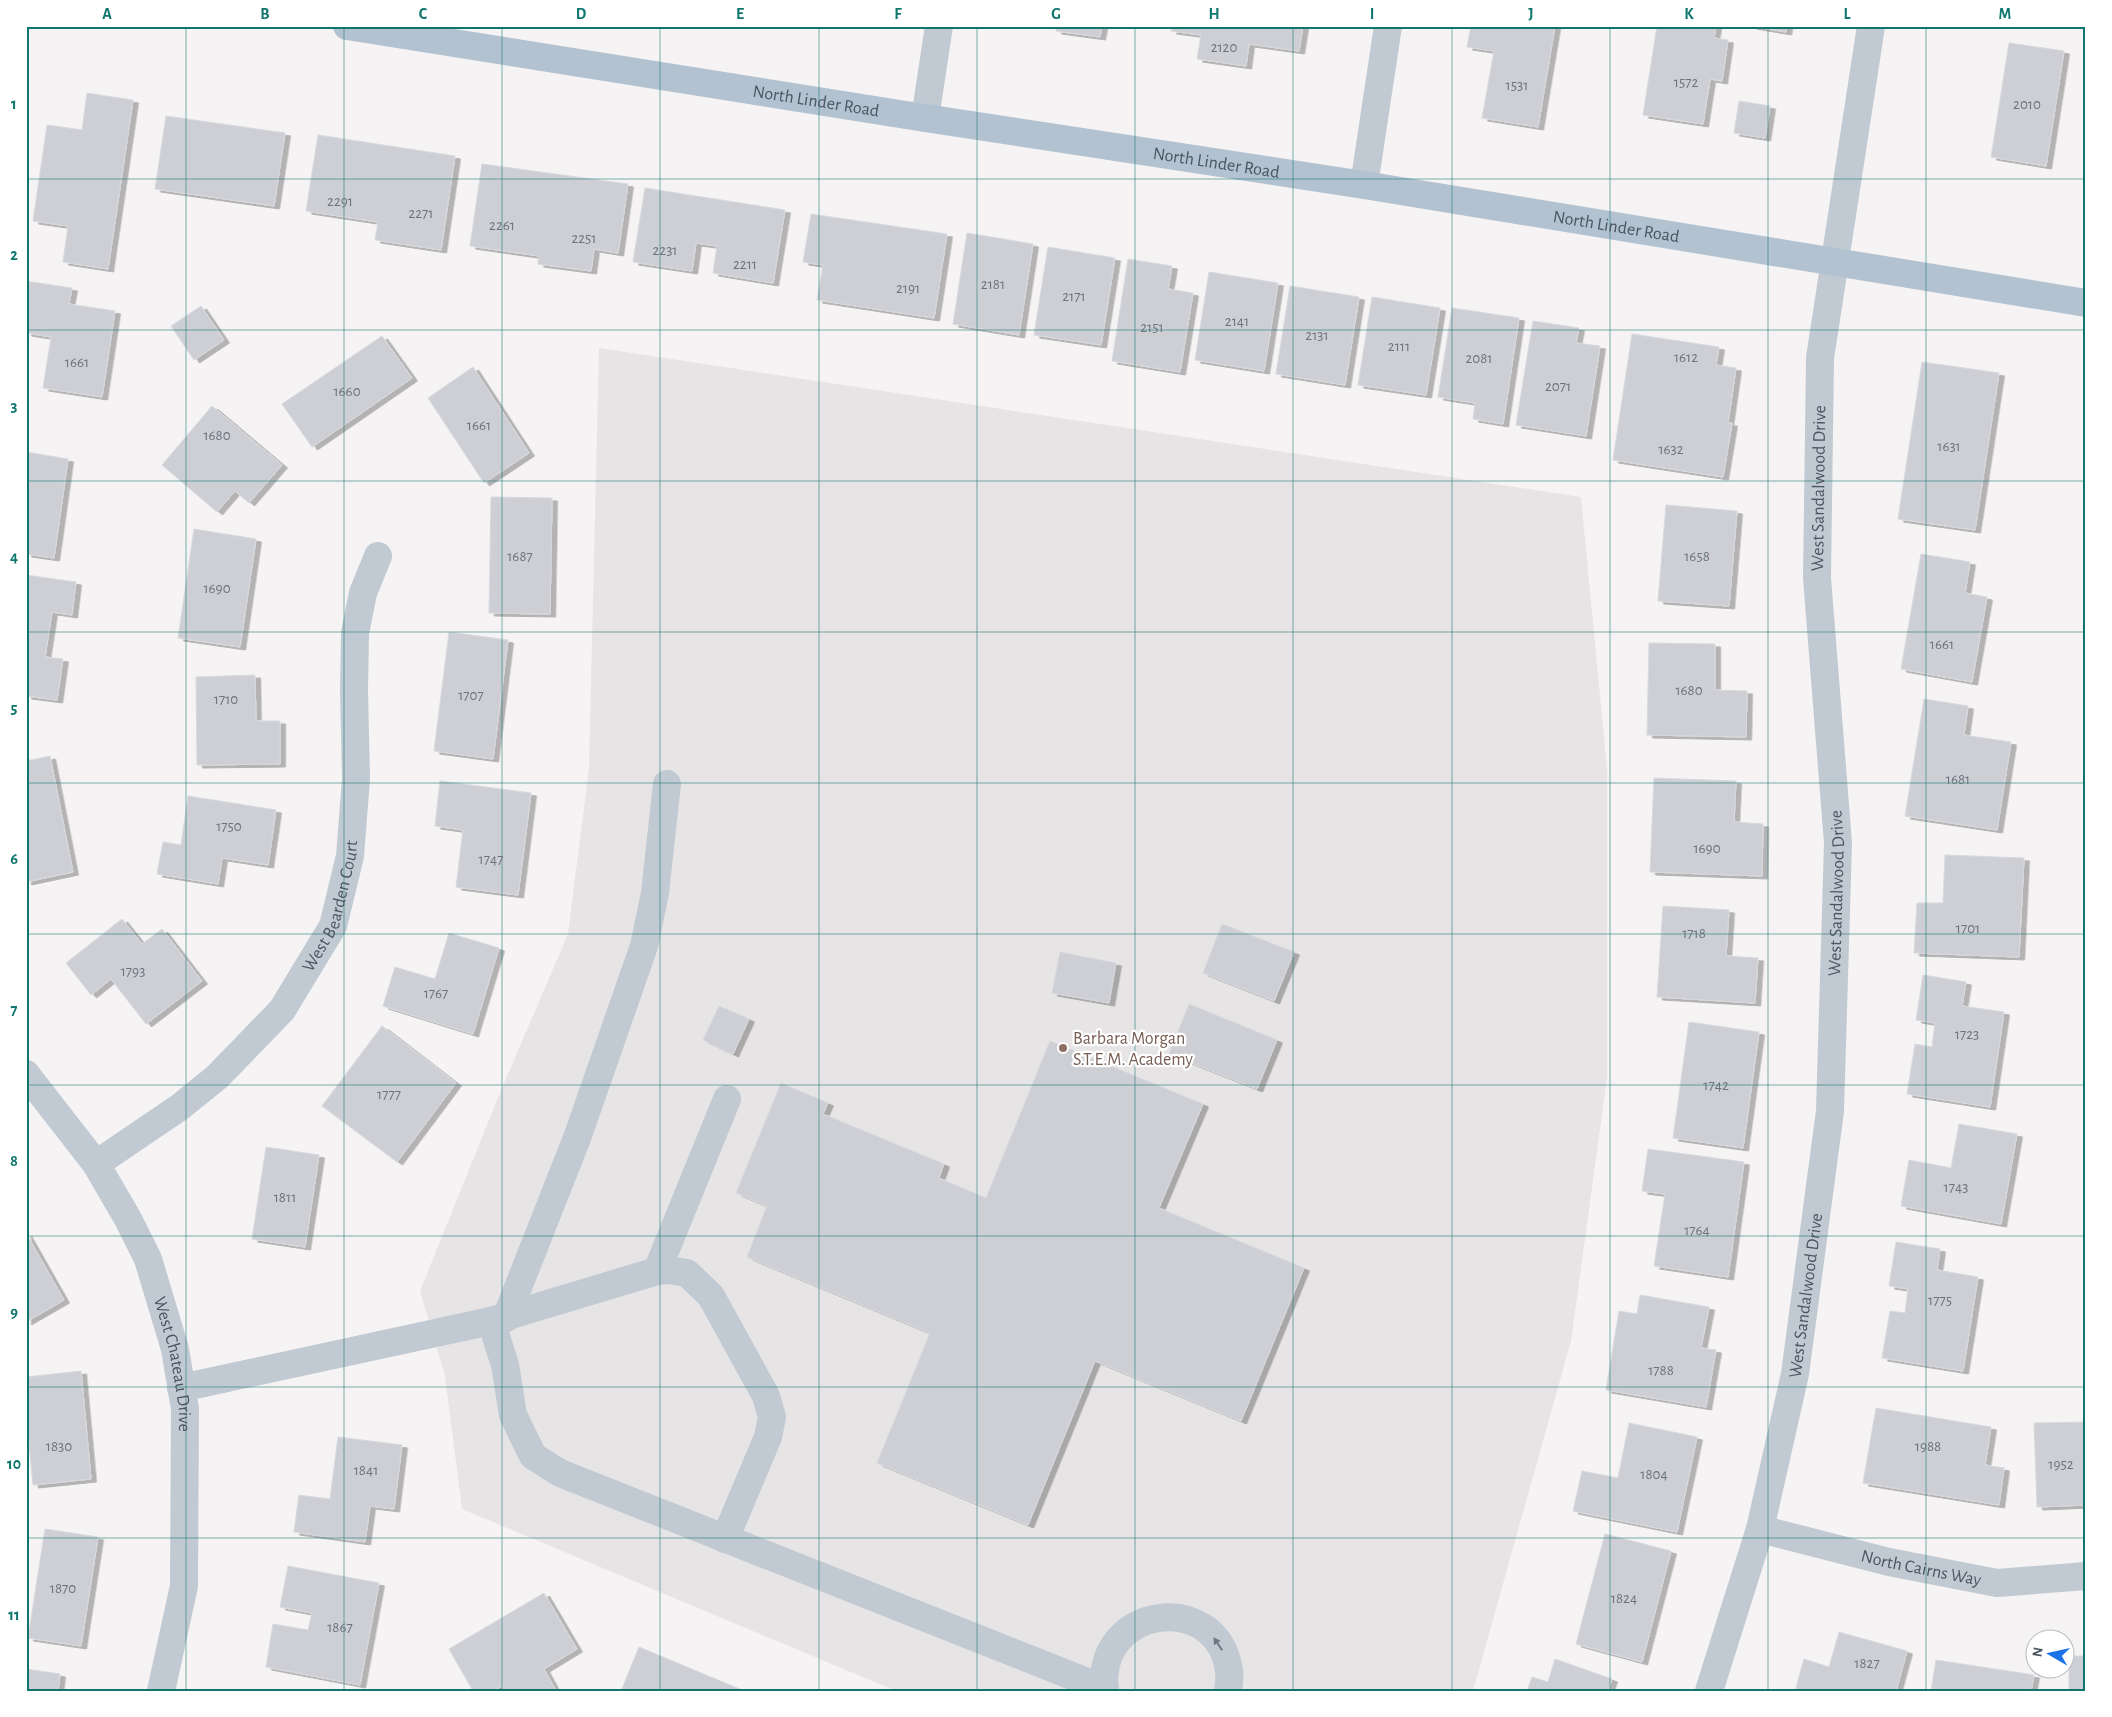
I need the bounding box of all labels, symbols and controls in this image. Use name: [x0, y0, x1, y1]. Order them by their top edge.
text: A: [102, 6, 112, 22]
text: B: [260, 6, 270, 22]
text: C: [419, 6, 428, 22]
text: D: [576, 6, 587, 22]
text: E: [736, 6, 744, 22]
text: F: [894, 6, 902, 22]
text: G: [1051, 6, 1061, 22]
text: H: [1208, 6, 1220, 22]
text: I: [1370, 6, 1374, 22]
text: J: [1528, 6, 1534, 22]
text: K: [1684, 6, 1694, 22]
text: L: [1844, 6, 1851, 22]
text: M: [1999, 6, 2011, 22]
house number: 2120: [1211, 40, 1237, 55]
house number: 1572: [1674, 75, 1698, 90]
house number: 1531: [1506, 78, 1528, 93]
street label: North Linder Road: [751, 83, 881, 121]
text: 1: [11, 96, 17, 112]
house number: 2010: [2013, 97, 2041, 112]
street label: North Linder Road: [1152, 145, 1281, 182]
house number: 2291: [327, 194, 353, 209]
house number: 2271: [408, 206, 434, 221]
street label: North Linder Road: [1552, 208, 1681, 246]
house number: 2261: [489, 218, 515, 233]
house number: 2251: [571, 231, 597, 246]
house number: 2231: [653, 243, 678, 258]
text: 2: [10, 247, 18, 263]
house number: 2211: [733, 257, 757, 272]
house number: 2181: [981, 277, 1005, 292]
house number: 2191: [896, 281, 920, 296]
house number: 2171: [1062, 289, 1086, 304]
house number: 2141: [1225, 314, 1249, 329]
house number: 2151: [1140, 320, 1164, 335]
house number: 2131: [1305, 328, 1329, 343]
house number: 2111: [1388, 339, 1410, 354]
house number: 1612: [1674, 350, 1698, 365]
house number: 2081: [1465, 351, 1493, 366]
house number: 1661: [65, 355, 89, 370]
house number: 2071: [1545, 379, 1571, 394]
house number: 1660: [333, 384, 361, 399]
text: 3: [11, 398, 18, 414]
street label: West Sandalwood Drive: [1809, 405, 1829, 571]
house number: 1661: [467, 418, 491, 433]
house number: 1680: [203, 428, 231, 443]
house number: 1631: [1937, 439, 1961, 454]
house number: 1632: [1658, 442, 1684, 457]
text: 4: [10, 549, 18, 565]
house number: 1687: [507, 549, 533, 564]
house number: 1658: [1684, 549, 1710, 564]
house number: 1690: [203, 581, 231, 596]
house number: 1661: [1930, 637, 1954, 652]
house number: 1680: [1675, 683, 1703, 698]
house number: 1707: [458, 688, 484, 703]
house number: 1710: [214, 692, 238, 707]
text: 5: [11, 700, 18, 716]
house number: 1681: [1946, 772, 1970, 787]
street label: West Sandalwood Drive: [1826, 809, 1848, 976]
house number: 1750: [216, 819, 242, 834]
street label: West Bearden Court: [300, 839, 361, 975]
house number: 1690: [1693, 841, 1721, 856]
text: 6: [10, 851, 18, 867]
house number: 1747: [479, 852, 503, 867]
house number: 1701: [1956, 921, 1980, 936]
house number: 1718: [1682, 926, 1706, 941]
house number: 1793: [121, 964, 145, 979]
house number: 1767: [424, 986, 448, 1001]
text: 7: [11, 1002, 18, 1018]
house number: 1723: [1955, 1027, 1979, 1042]
place label: Barbara Morgan S.T.E.M. Academy: [1073, 1030, 1193, 1069]
marker: Barbara Morgan S.T.E.M. Academy: [1057, 1042, 1069, 1054]
house number: 1742: [1703, 1078, 1729, 1093]
house number: 1777: [377, 1087, 401, 1102]
text: 8: [10, 1153, 18, 1169]
house number: 1743: [1944, 1180, 1968, 1195]
house number: 1811: [274, 1190, 296, 1205]
street label: West Sandalwood Drive: [1787, 1212, 1826, 1379]
house number: 1764: [1684, 1223, 1710, 1238]
house number: 1775: [1928, 1293, 1952, 1308]
street label: West Chateau Drive: [150, 1295, 193, 1432]
text: 9: [10, 1304, 18, 1320]
house number: 1788: [1648, 1363, 1674, 1378]
house number: 1830: [46, 1439, 72, 1454]
house number: 1988: [1915, 1439, 1941, 1454]
text: 10: [7, 1456, 21, 1472]
house number: 1952: [2048, 1457, 2074, 1472]
house number: 1841: [354, 1463, 378, 1478]
house number: 1804: [1640, 1467, 1668, 1482]
street label: North Cairns Way: [1859, 1547, 1983, 1590]
house number: 1870: [50, 1581, 76, 1596]
house number: 1824: [1611, 1591, 1637, 1606]
text: 11: [8, 1607, 20, 1623]
house number: 1867: [327, 1620, 353, 1635]
north arrow: [2024, 1630, 2074, 1680]
one-way arrow: [1213, 1638, 1223, 1651]
text: N: [2030, 1646, 2046, 1658]
house number: 1827: [1854, 1656, 1880, 1671]

